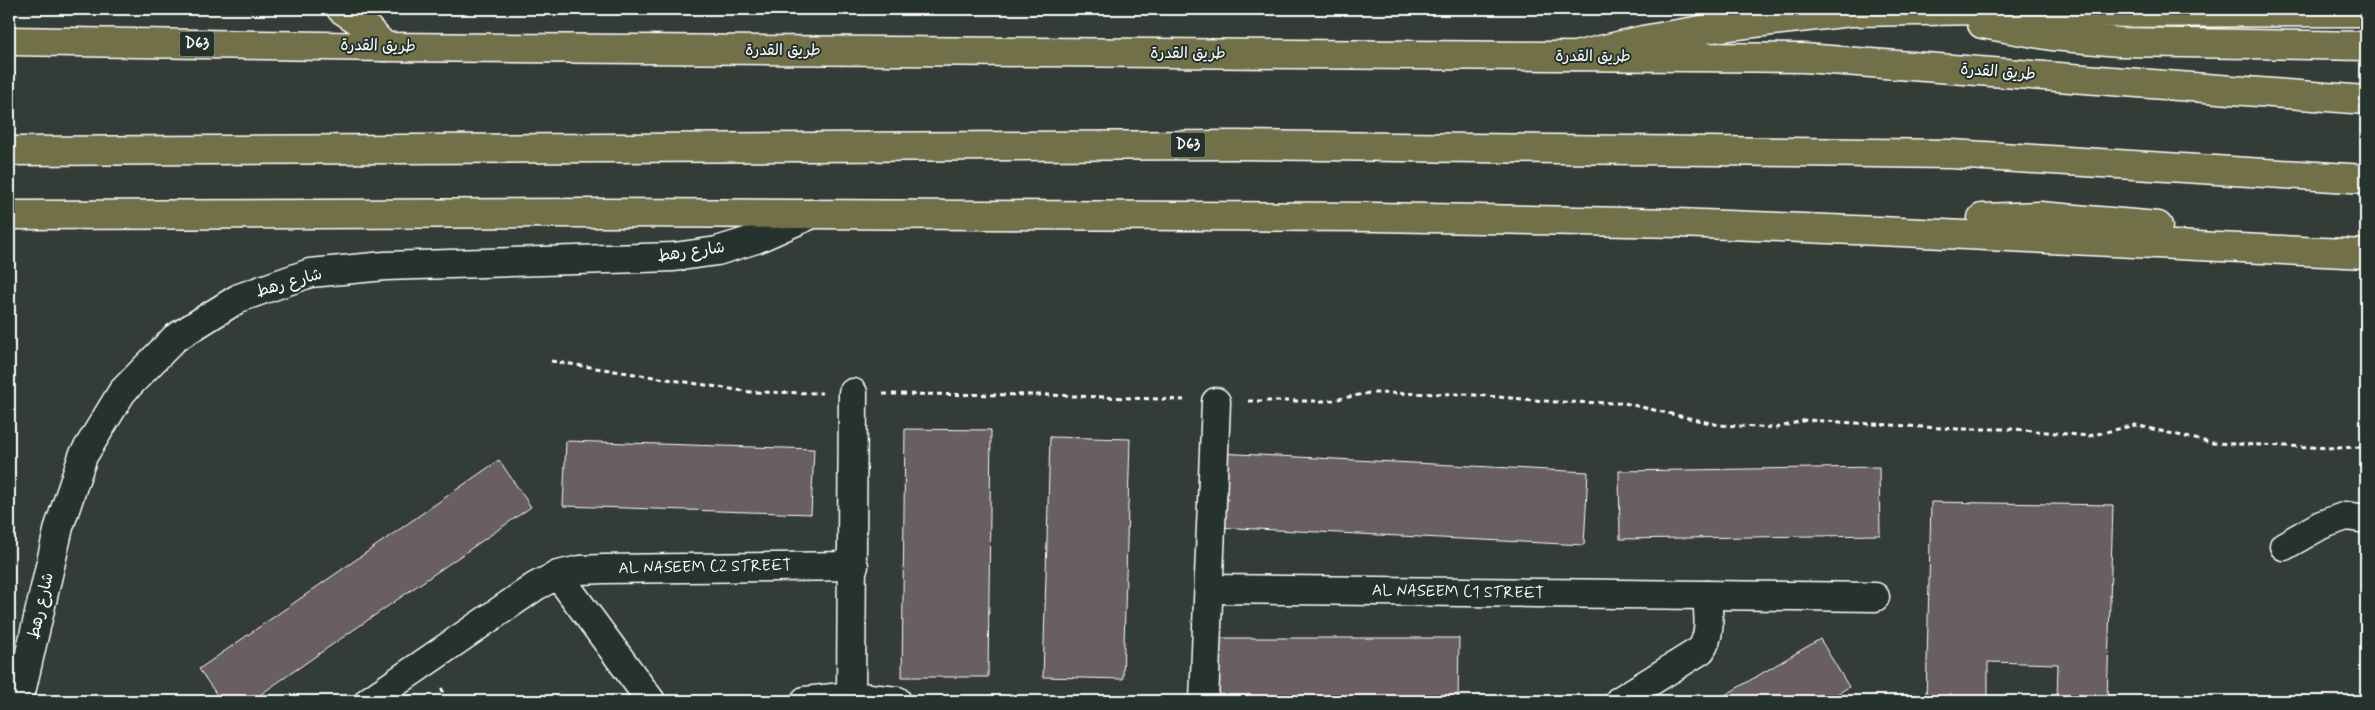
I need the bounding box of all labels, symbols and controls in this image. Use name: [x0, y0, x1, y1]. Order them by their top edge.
road number: D63: [180, 32, 214, 56]
street label: طريق القدرة: [340, 35, 416, 57]
street label: طريق القدرة: [745, 40, 821, 61]
street label: طريق القدرة: [1150, 43, 1226, 64]
street label: طريق القدرة: [1555, 46, 1631, 67]
street label: طريق القدرة: [1960, 59, 2036, 85]
road number: D63: [1170, 132, 1206, 158]
street label: شارع رهط: [656, 237, 726, 267]
street label: شارع رهط: [253, 264, 325, 302]
street label: AL NASEEM C2 STREET: [618, 555, 792, 579]
street label: شارع رهط: [23, 571, 59, 641]
street label: AL NASEEM C1 STREET: [1372, 580, 1544, 604]

